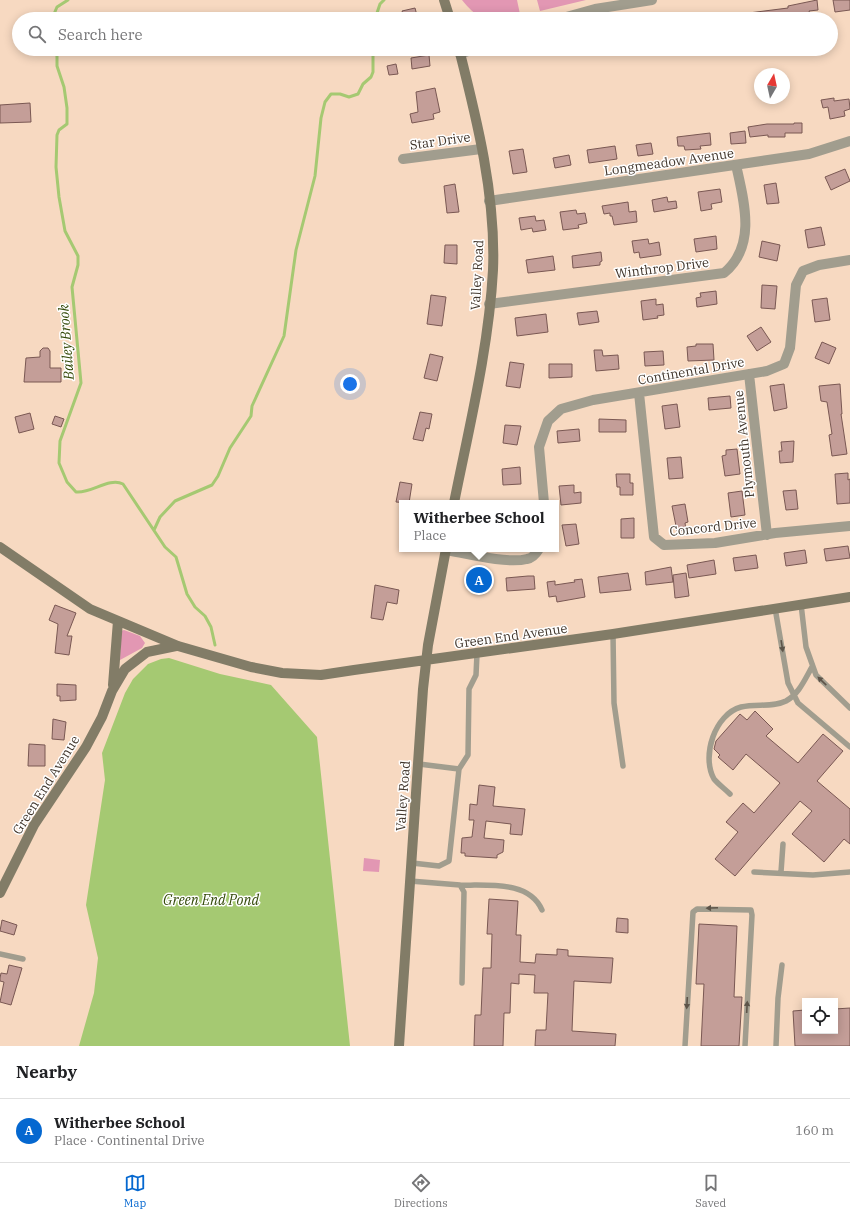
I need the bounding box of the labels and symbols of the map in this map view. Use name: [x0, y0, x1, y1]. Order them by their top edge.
north arrow: [754, 68, 790, 104]
street label: Star Drive: [409, 128, 471, 154]
street label: Longmeadow Avenue: [603, 144, 735, 180]
street label: Valley Road: [467, 239, 487, 311]
street label: Winthrop Drive: [614, 254, 710, 282]
water label: Bailey Brook: [54, 303, 78, 381]
street label: Continental Drive: [637, 353, 745, 389]
your location: [340, 374, 360, 394]
street label: Plymouth Avenue: [730, 389, 758, 499]
street label: Concord Drive: [669, 514, 757, 540]
pin: A: [466, 565, 492, 595]
street label: Green End Avenue: [454, 620, 568, 652]
one-way arrow: [779, 640, 785, 652]
one-way arrow: [817, 676, 827, 686]
street label: Green End Avenue: [9, 732, 83, 838]
street label: Valley Road: [392, 760, 414, 832]
water label: Green End Pond: [163, 891, 259, 909]
one-way arrow: [706, 905, 718, 912]
one-way arrow: [684, 997, 691, 1009]
one-way arrow: [744, 1000, 750, 1013]

